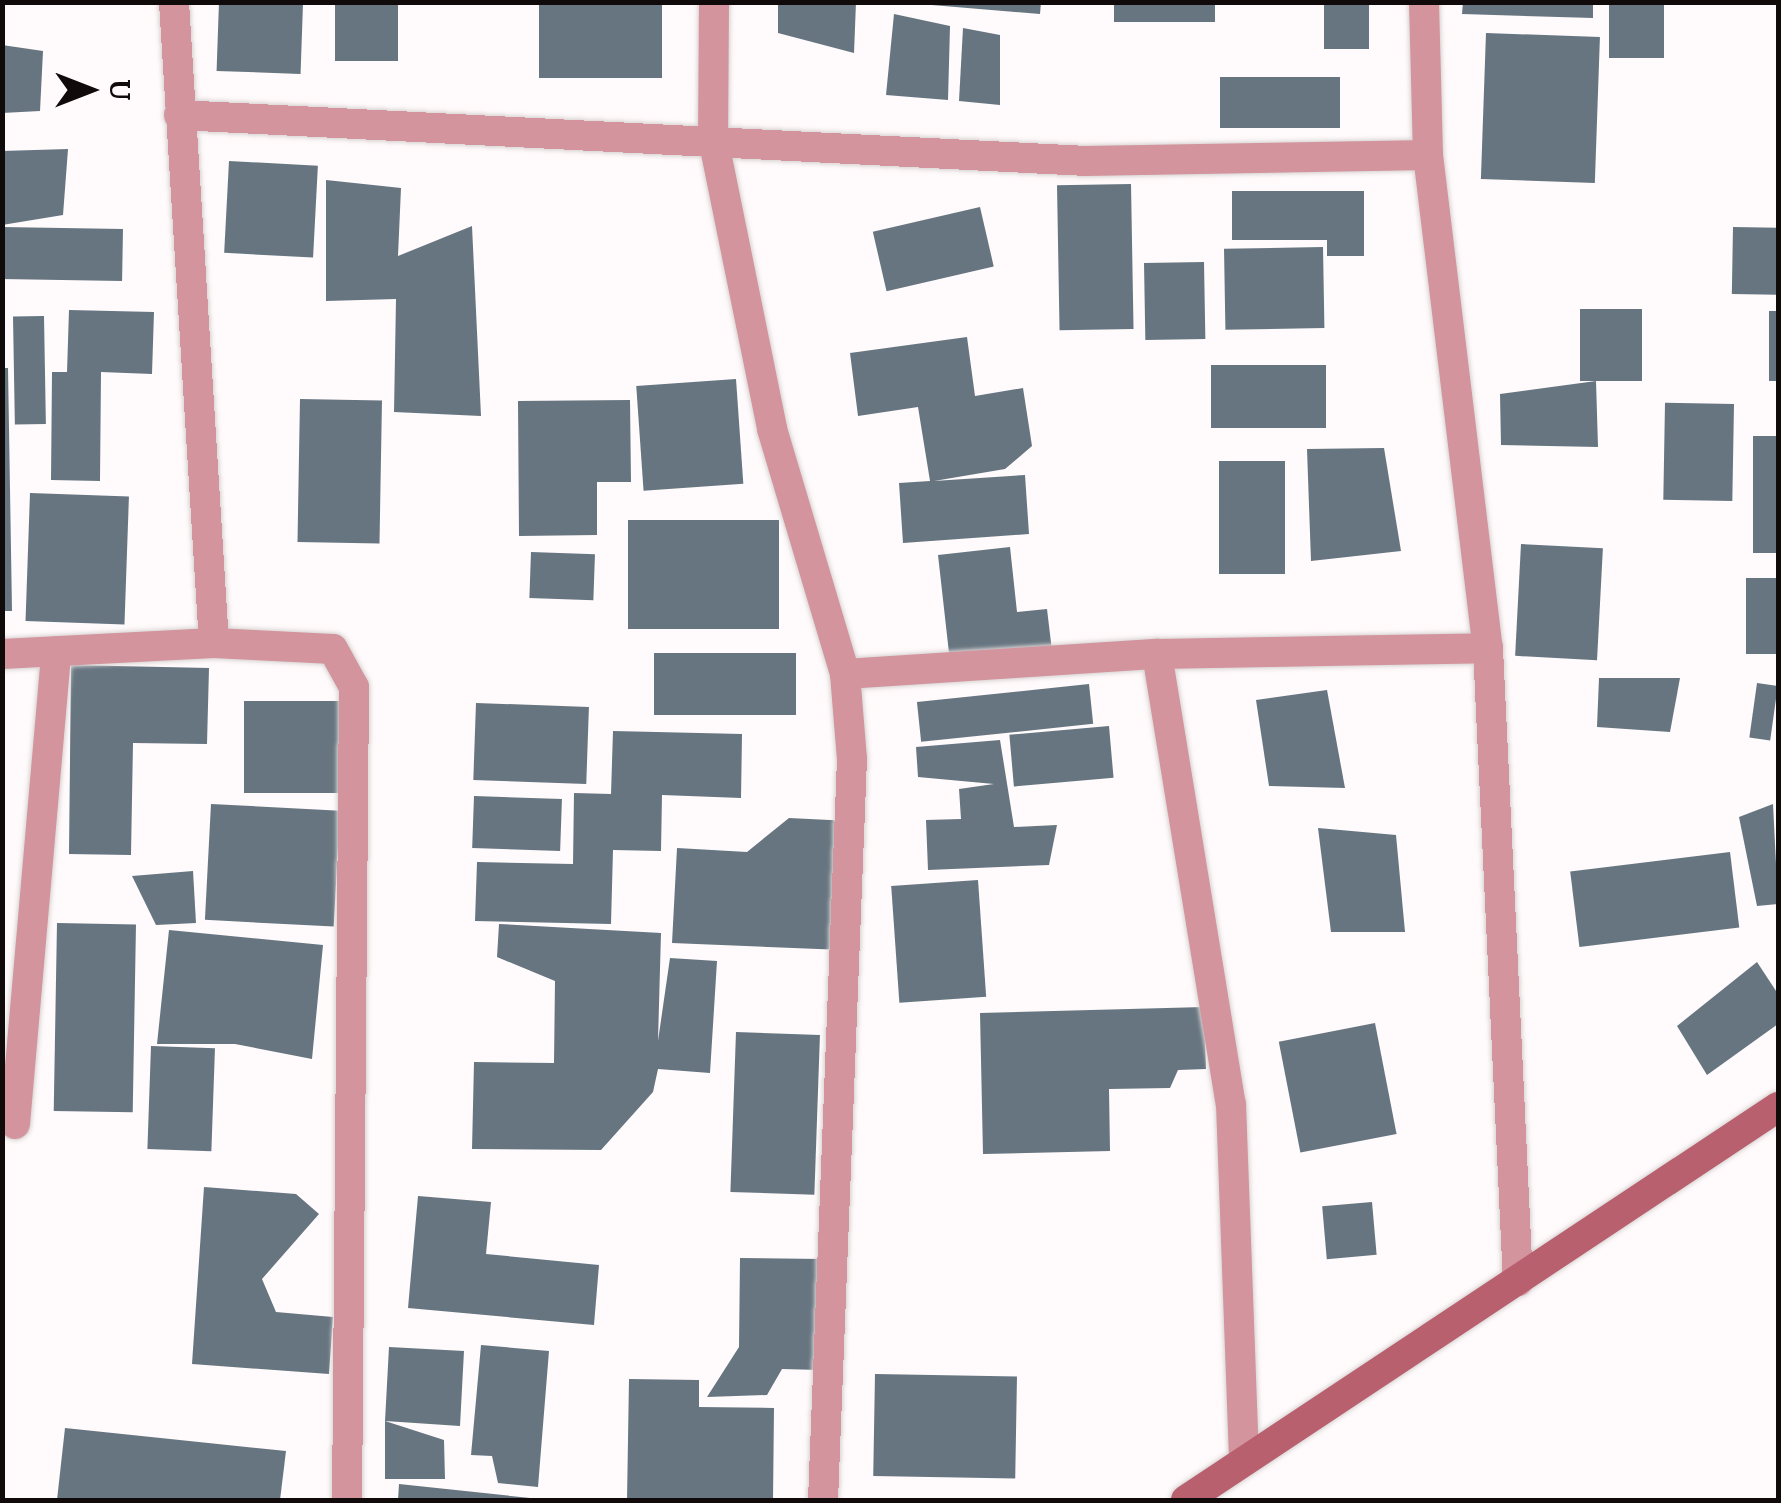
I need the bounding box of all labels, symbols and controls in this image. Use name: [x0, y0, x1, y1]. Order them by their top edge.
north arrow: [40, 40, 140, 140]
text: U: [102, 79, 138, 101]

